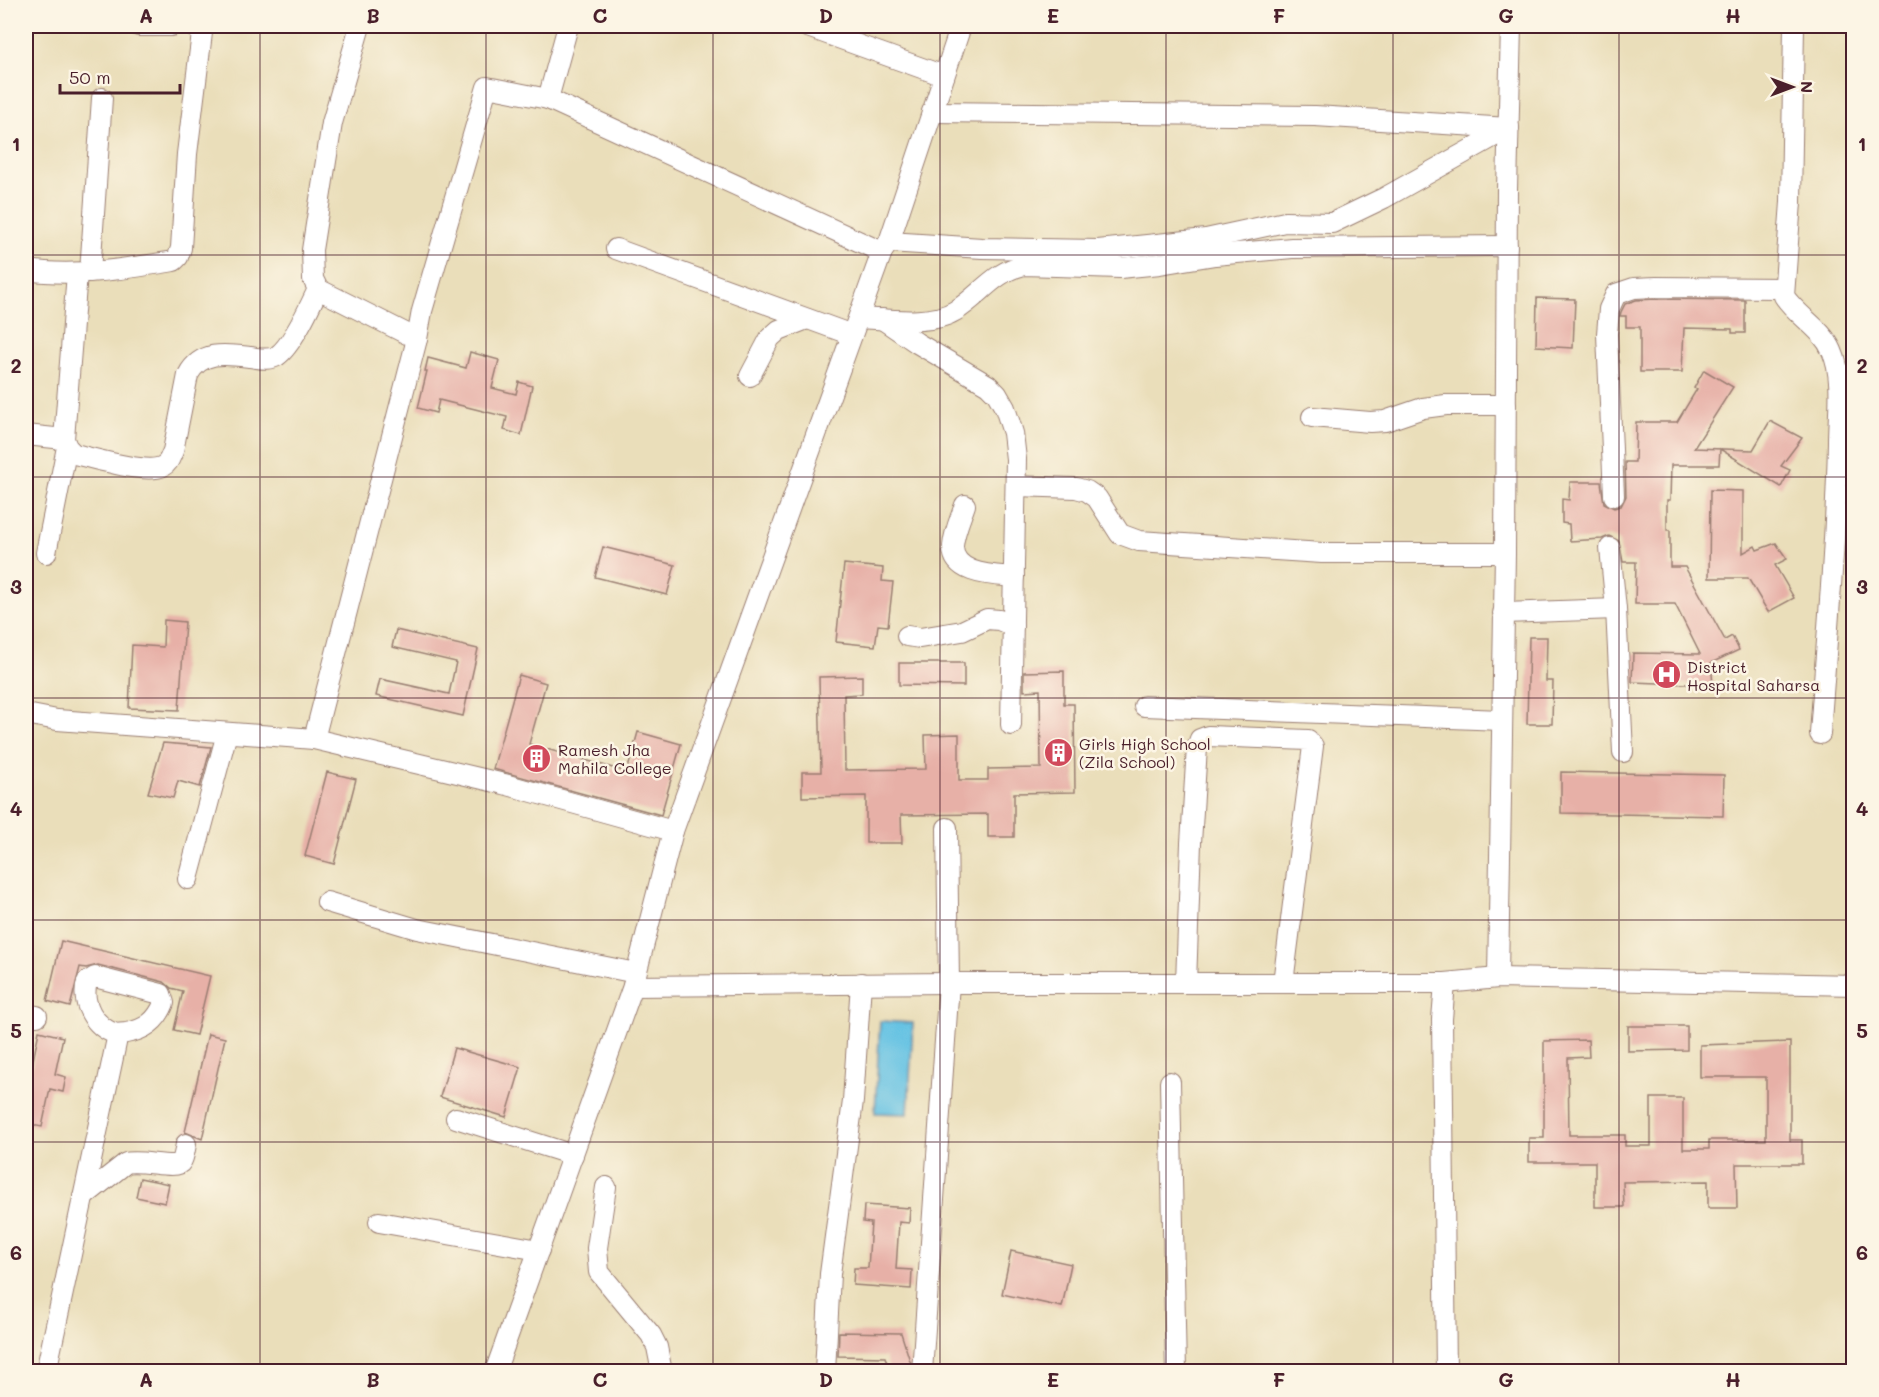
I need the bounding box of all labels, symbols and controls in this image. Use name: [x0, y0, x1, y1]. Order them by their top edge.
text: A: [139, 2, 153, 28]
text: B: [366, 2, 380, 28]
text: C: [593, 2, 608, 28]
text: D: [819, 2, 833, 28]
text: E: [1047, 2, 1059, 28]
text: F: [1273, 2, 1286, 28]
text: G: [1498, 2, 1514, 28]
text: H: [1725, 2, 1741, 28]
scale bar: [60, 57, 180, 95]
north arrow: [1762, 57, 1822, 117]
text: 50 m: [69, 65, 111, 89]
text: N: [1797, 81, 1818, 93]
text: 1: [12, 130, 20, 156]
text: 1: [1858, 130, 1866, 156]
text: 2: [10, 352, 22, 378]
text: 2: [1856, 352, 1868, 378]
text: 3: [10, 573, 22, 599]
text: 3: [1856, 573, 1868, 599]
place label: District Hospital Saharsa: [1687, 656, 1820, 695]
hospital icon: District Hospital Saharsa: [1650, 659, 1682, 691]
place label: Girls High School (Zila School): [1079, 733, 1211, 772]
building icon: Girls High School (Zila School): [1042, 736, 1074, 768]
place label: Ramesh Jha Mahila College: [558, 739, 672, 778]
building icon: Ramesh Jha Mahila College: [521, 742, 553, 774]
text: 4: [10, 795, 23, 821]
text: 4: [1856, 795, 1869, 821]
text: 5: [10, 1017, 22, 1043]
text: 5: [1856, 1017, 1868, 1043]
text: 6: [10, 1239, 22, 1265]
text: 6: [1856, 1239, 1868, 1265]
text: A: [139, 1366, 153, 1392]
text: B: [366, 1366, 380, 1392]
text: C: [593, 1366, 608, 1392]
text: D: [819, 1366, 833, 1392]
text: E: [1047, 1366, 1059, 1392]
text: F: [1273, 1366, 1286, 1392]
text: G: [1498, 1366, 1514, 1392]
text: H: [1725, 1366, 1741, 1392]

